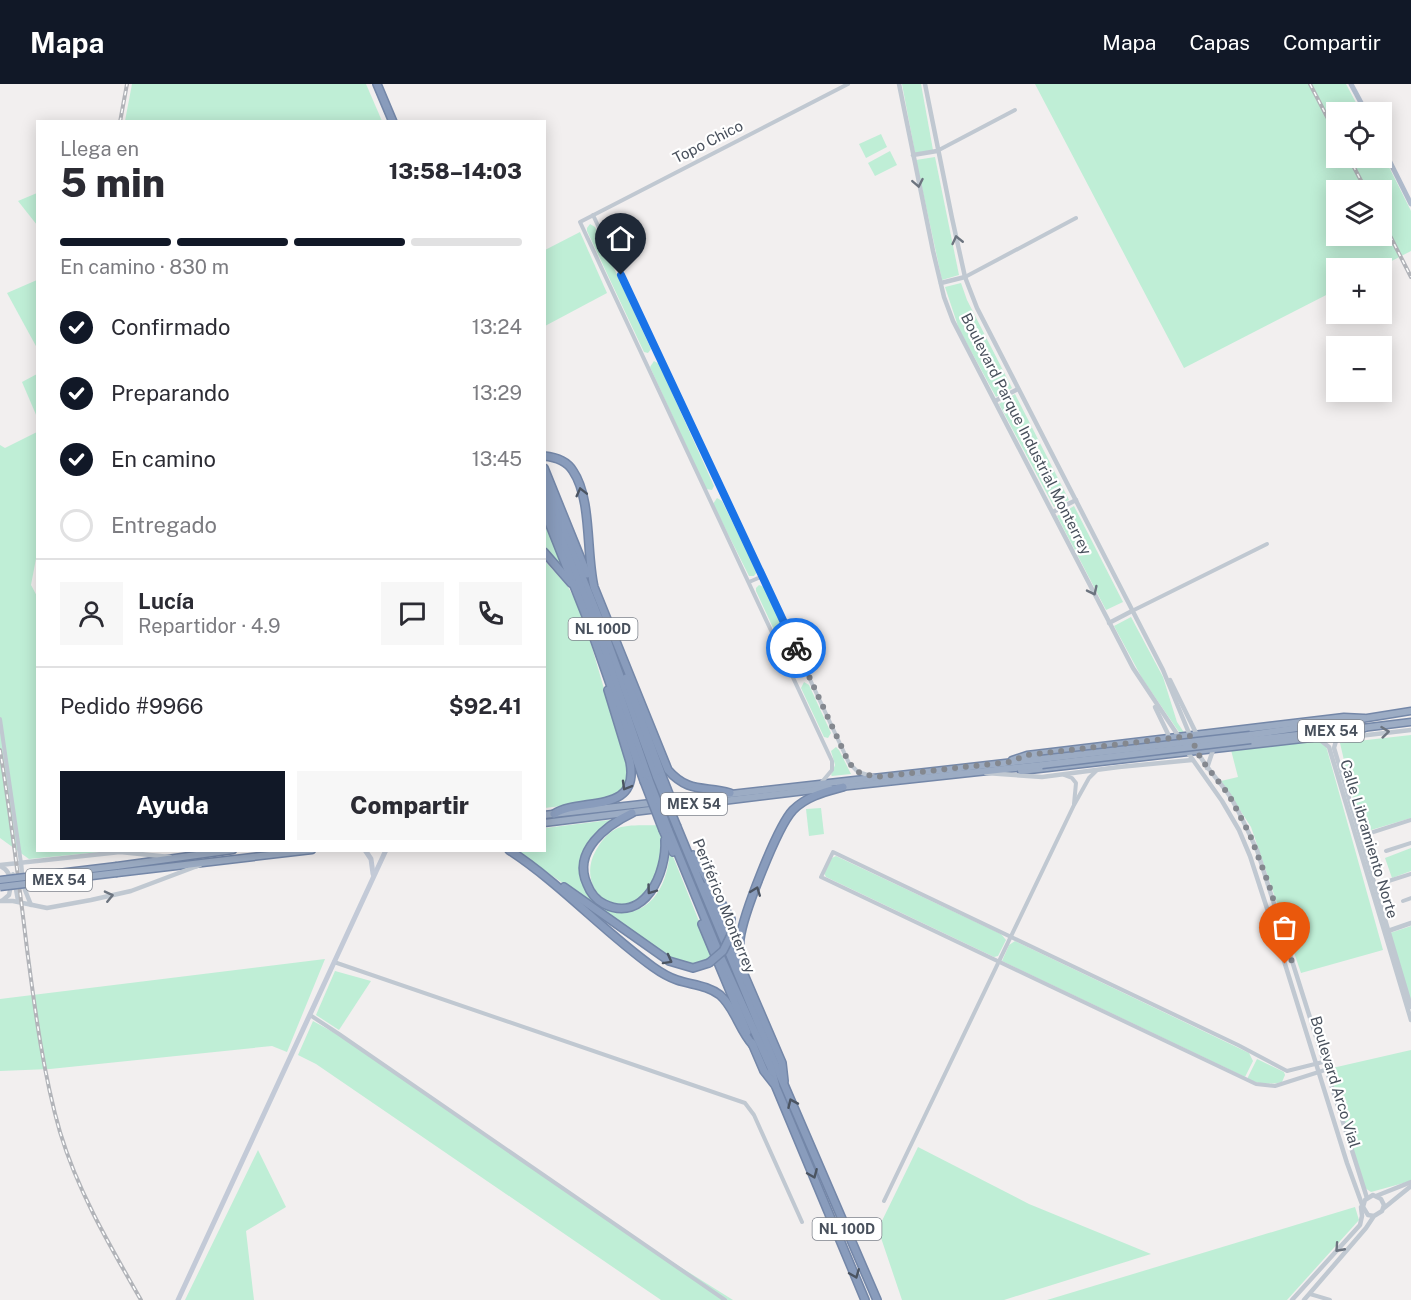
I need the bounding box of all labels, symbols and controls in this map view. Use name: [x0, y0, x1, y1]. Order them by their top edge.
text: Mapa: [30, 26, 104, 59]
text: Mapa: [1102, 30, 1156, 55]
text: Capas: [1189, 30, 1250, 55]
text: Compartir: [1283, 30, 1381, 55]
map controls: [1326, 102, 1392, 402]
button: locate: [1326, 102, 1392, 168]
street label: Topo Chico: [670, 117, 746, 167]
text: Llega en: [60, 137, 139, 161]
text: 13:58–14:03: [389, 158, 522, 184]
text: 5 min: [60, 160, 165, 206]
one-way arrow: [911, 177, 924, 187]
button: layers: [1326, 180, 1392, 246]
pin: [595, 213, 646, 275]
icon: home: [604, 222, 637, 255]
one-way arrow: [952, 235, 965, 245]
text: En camino · 830 m: [60, 255, 229, 279]
button: +: [1326, 258, 1392, 324]
street label: Boulevard Parque Industrial Monterrey: [958, 310, 1095, 558]
icon: check: [60, 311, 93, 344]
text: Confirmado: [111, 314, 230, 340]
text: 13:24: [472, 315, 522, 339]
button: −: [1326, 336, 1392, 402]
icon: check: [60, 377, 93, 410]
text: Preparando: [111, 380, 230, 406]
text: 13:29: [472, 381, 522, 405]
icon: check: [60, 443, 93, 476]
text: En camino: [111, 446, 216, 472]
text: 13:45: [472, 447, 522, 471]
one-way arrow: [575, 487, 588, 497]
text: Entregado: [111, 512, 217, 538]
button: person: [60, 582, 123, 645]
button: chat: [381, 582, 444, 645]
button: phone: [459, 582, 522, 645]
one-way arrow: [1086, 585, 1097, 595]
text: Lucía: [138, 588, 194, 614]
text: Repartidor · 4.9: [138, 614, 280, 638]
road number: NL 100D: [568, 618, 638, 640]
courier: [766, 618, 826, 678]
icon: bike: [780, 632, 813, 665]
text: Pedido #9966: [60, 693, 203, 719]
text: $92.41: [449, 693, 522, 719]
road number: MEX 54: [1298, 720, 1364, 742]
one-way arrow: [1380, 727, 1390, 739]
street label: Calle Libramiento Norte: [1337, 757, 1402, 920]
button: Ayuda: [60, 771, 285, 840]
button: Compartir: [297, 771, 522, 840]
one-way arrow: [622, 780, 633, 790]
road number: MEX 54: [661, 793, 727, 815]
street label: Periférico Monterrey: [690, 836, 759, 976]
road number: MEX 54: [26, 869, 92, 891]
one-way arrow: [647, 883, 658, 894]
one-way arrow: [749, 886, 761, 897]
one-way arrow: [104, 891, 114, 904]
pin: [1259, 902, 1310, 964]
icon: bag: [1268, 911, 1301, 944]
one-way arrow: [662, 953, 672, 964]
street label: Boulevard Arco Vial: [1307, 1014, 1364, 1150]
one-way arrow: [787, 1098, 799, 1109]
one-way arrow: [806, 1168, 818, 1179]
road number: NL 100D: [812, 1218, 882, 1240]
one-way arrow: [1335, 1241, 1346, 1252]
one-way arrow: [848, 1267, 860, 1278]

